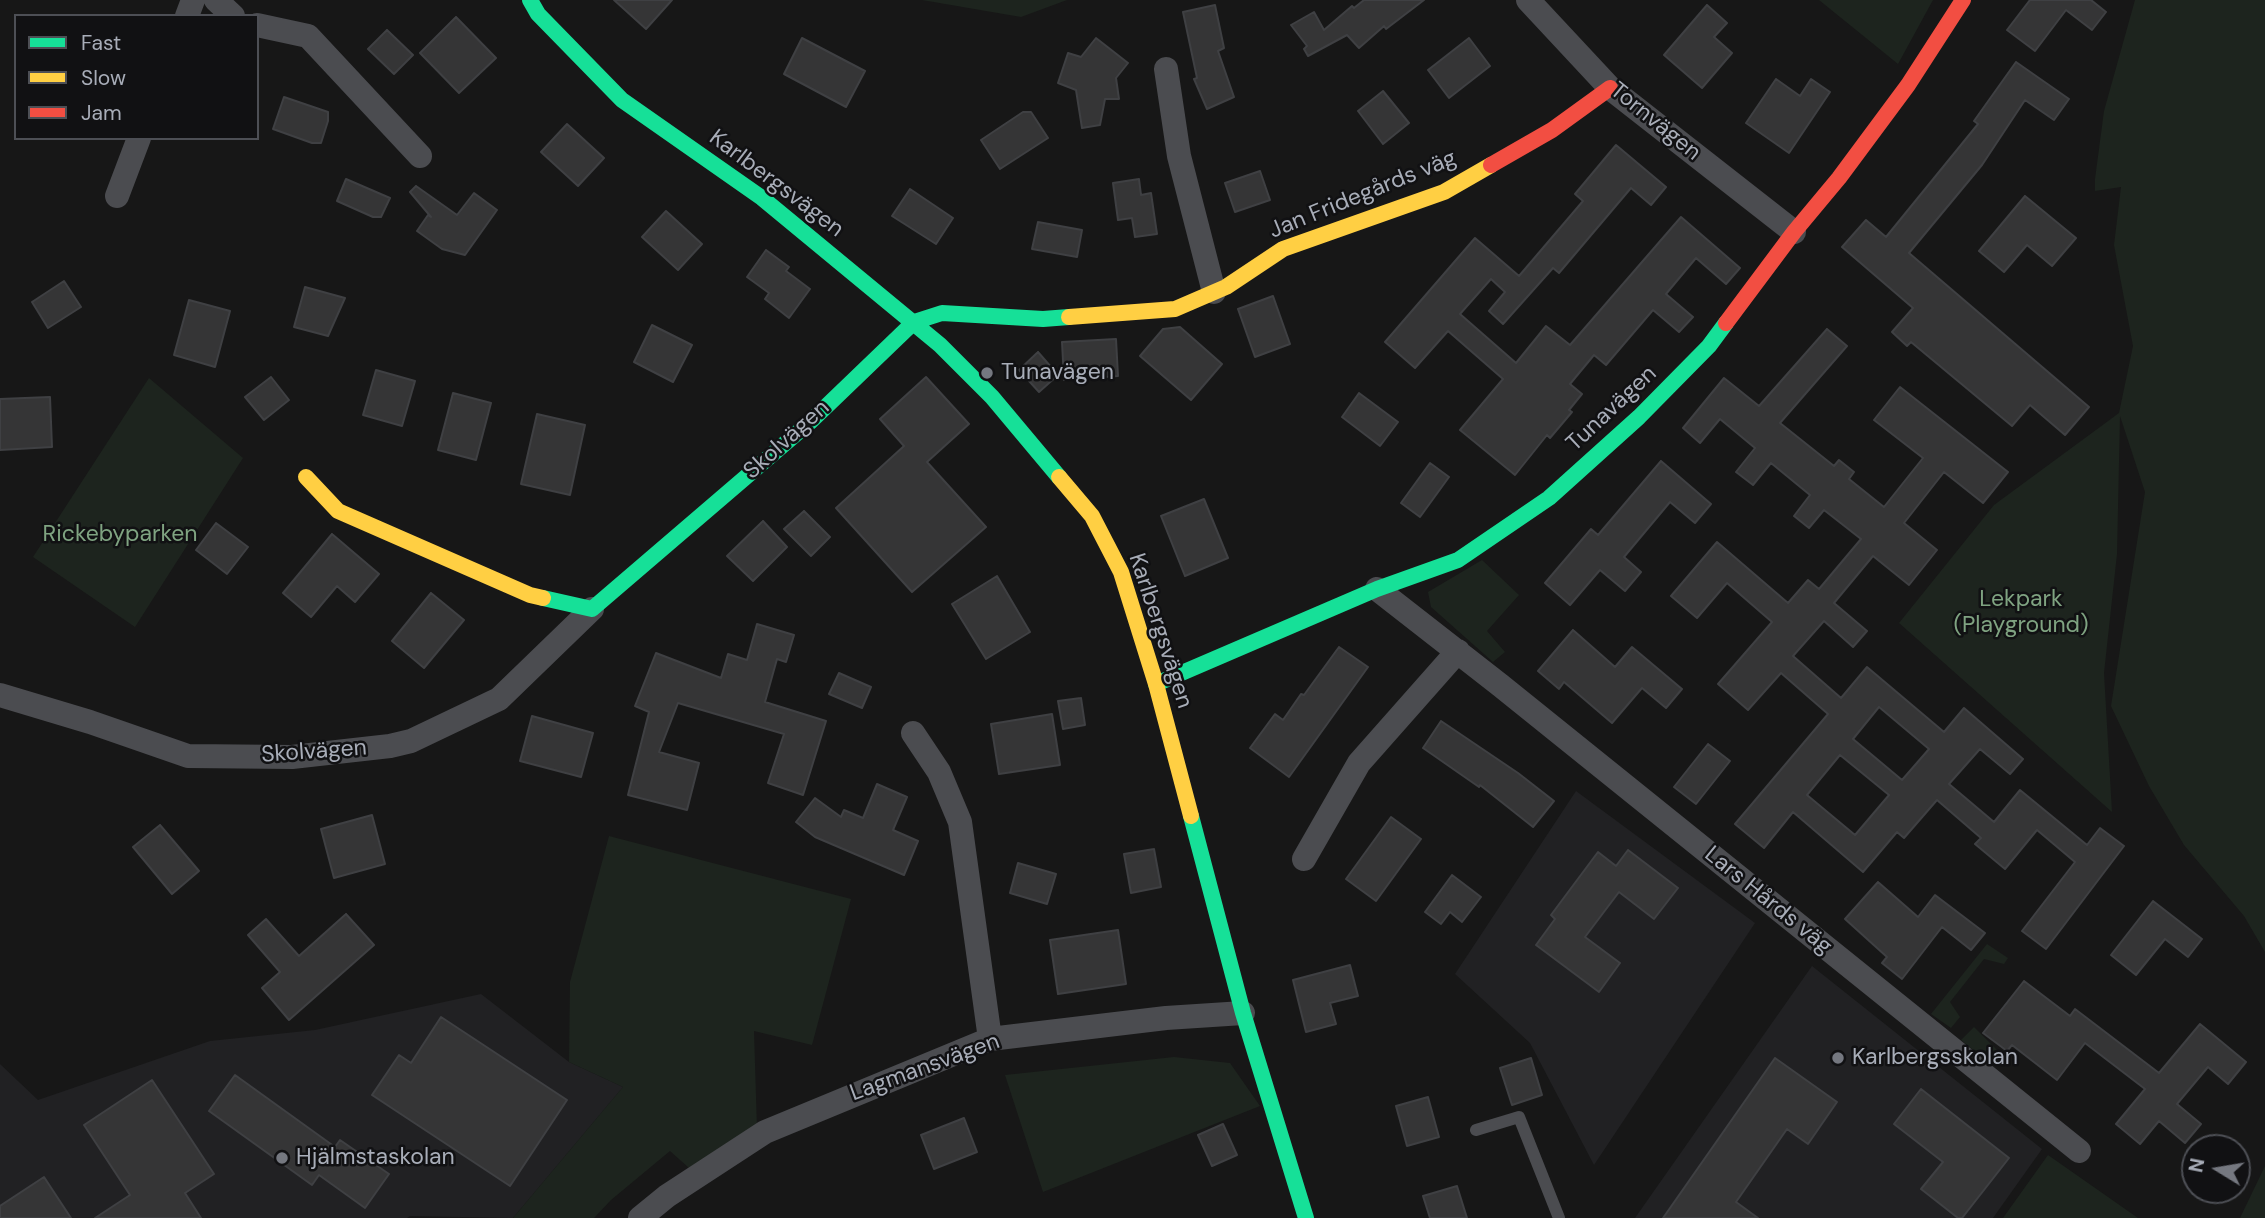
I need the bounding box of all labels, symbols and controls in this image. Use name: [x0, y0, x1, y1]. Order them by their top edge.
legend: [14, 14, 259, 140]
text: Fast: [81, 29, 121, 57]
text: Slow: [81, 64, 126, 92]
street label: Tornvägen: [1604, 77, 1706, 167]
text: Jam: [81, 99, 122, 127]
street label: Karlbergsvägen: [703, 124, 849, 244]
street label: Jan Fridegårds väg: [1265, 145, 1461, 245]
place label: Tunavägen: [1001, 359, 1114, 387]
street label: Tunavägen: [1561, 360, 1663, 458]
marker: Tunavägen: [979, 365, 995, 381]
street label: Skolvägen: [739, 394, 835, 486]
park label: Rickebyparken: [43, 521, 197, 549]
street label: Karlbergsvägen: [1122, 550, 1198, 712]
park label: Lekpark (Playground): [1953, 586, 2089, 640]
street label: Skolvägen: [260, 735, 368, 769]
street label: Lars Hårds väg: [1699, 841, 1837, 961]
street label: Lagmansvägen: [846, 1028, 1004, 1108]
place label: Karlbergsskolan: [1852, 1044, 2018, 1072]
marker: Karlbergsskolan: [1830, 1050, 1846, 1066]
north arrow: [2181, 1134, 2251, 1204]
place label: Hjälmstaskolan: [296, 1144, 455, 1172]
marker: Hjälmstaskolan: [274, 1150, 290, 1166]
text: N: [2183, 1156, 2210, 1174]

